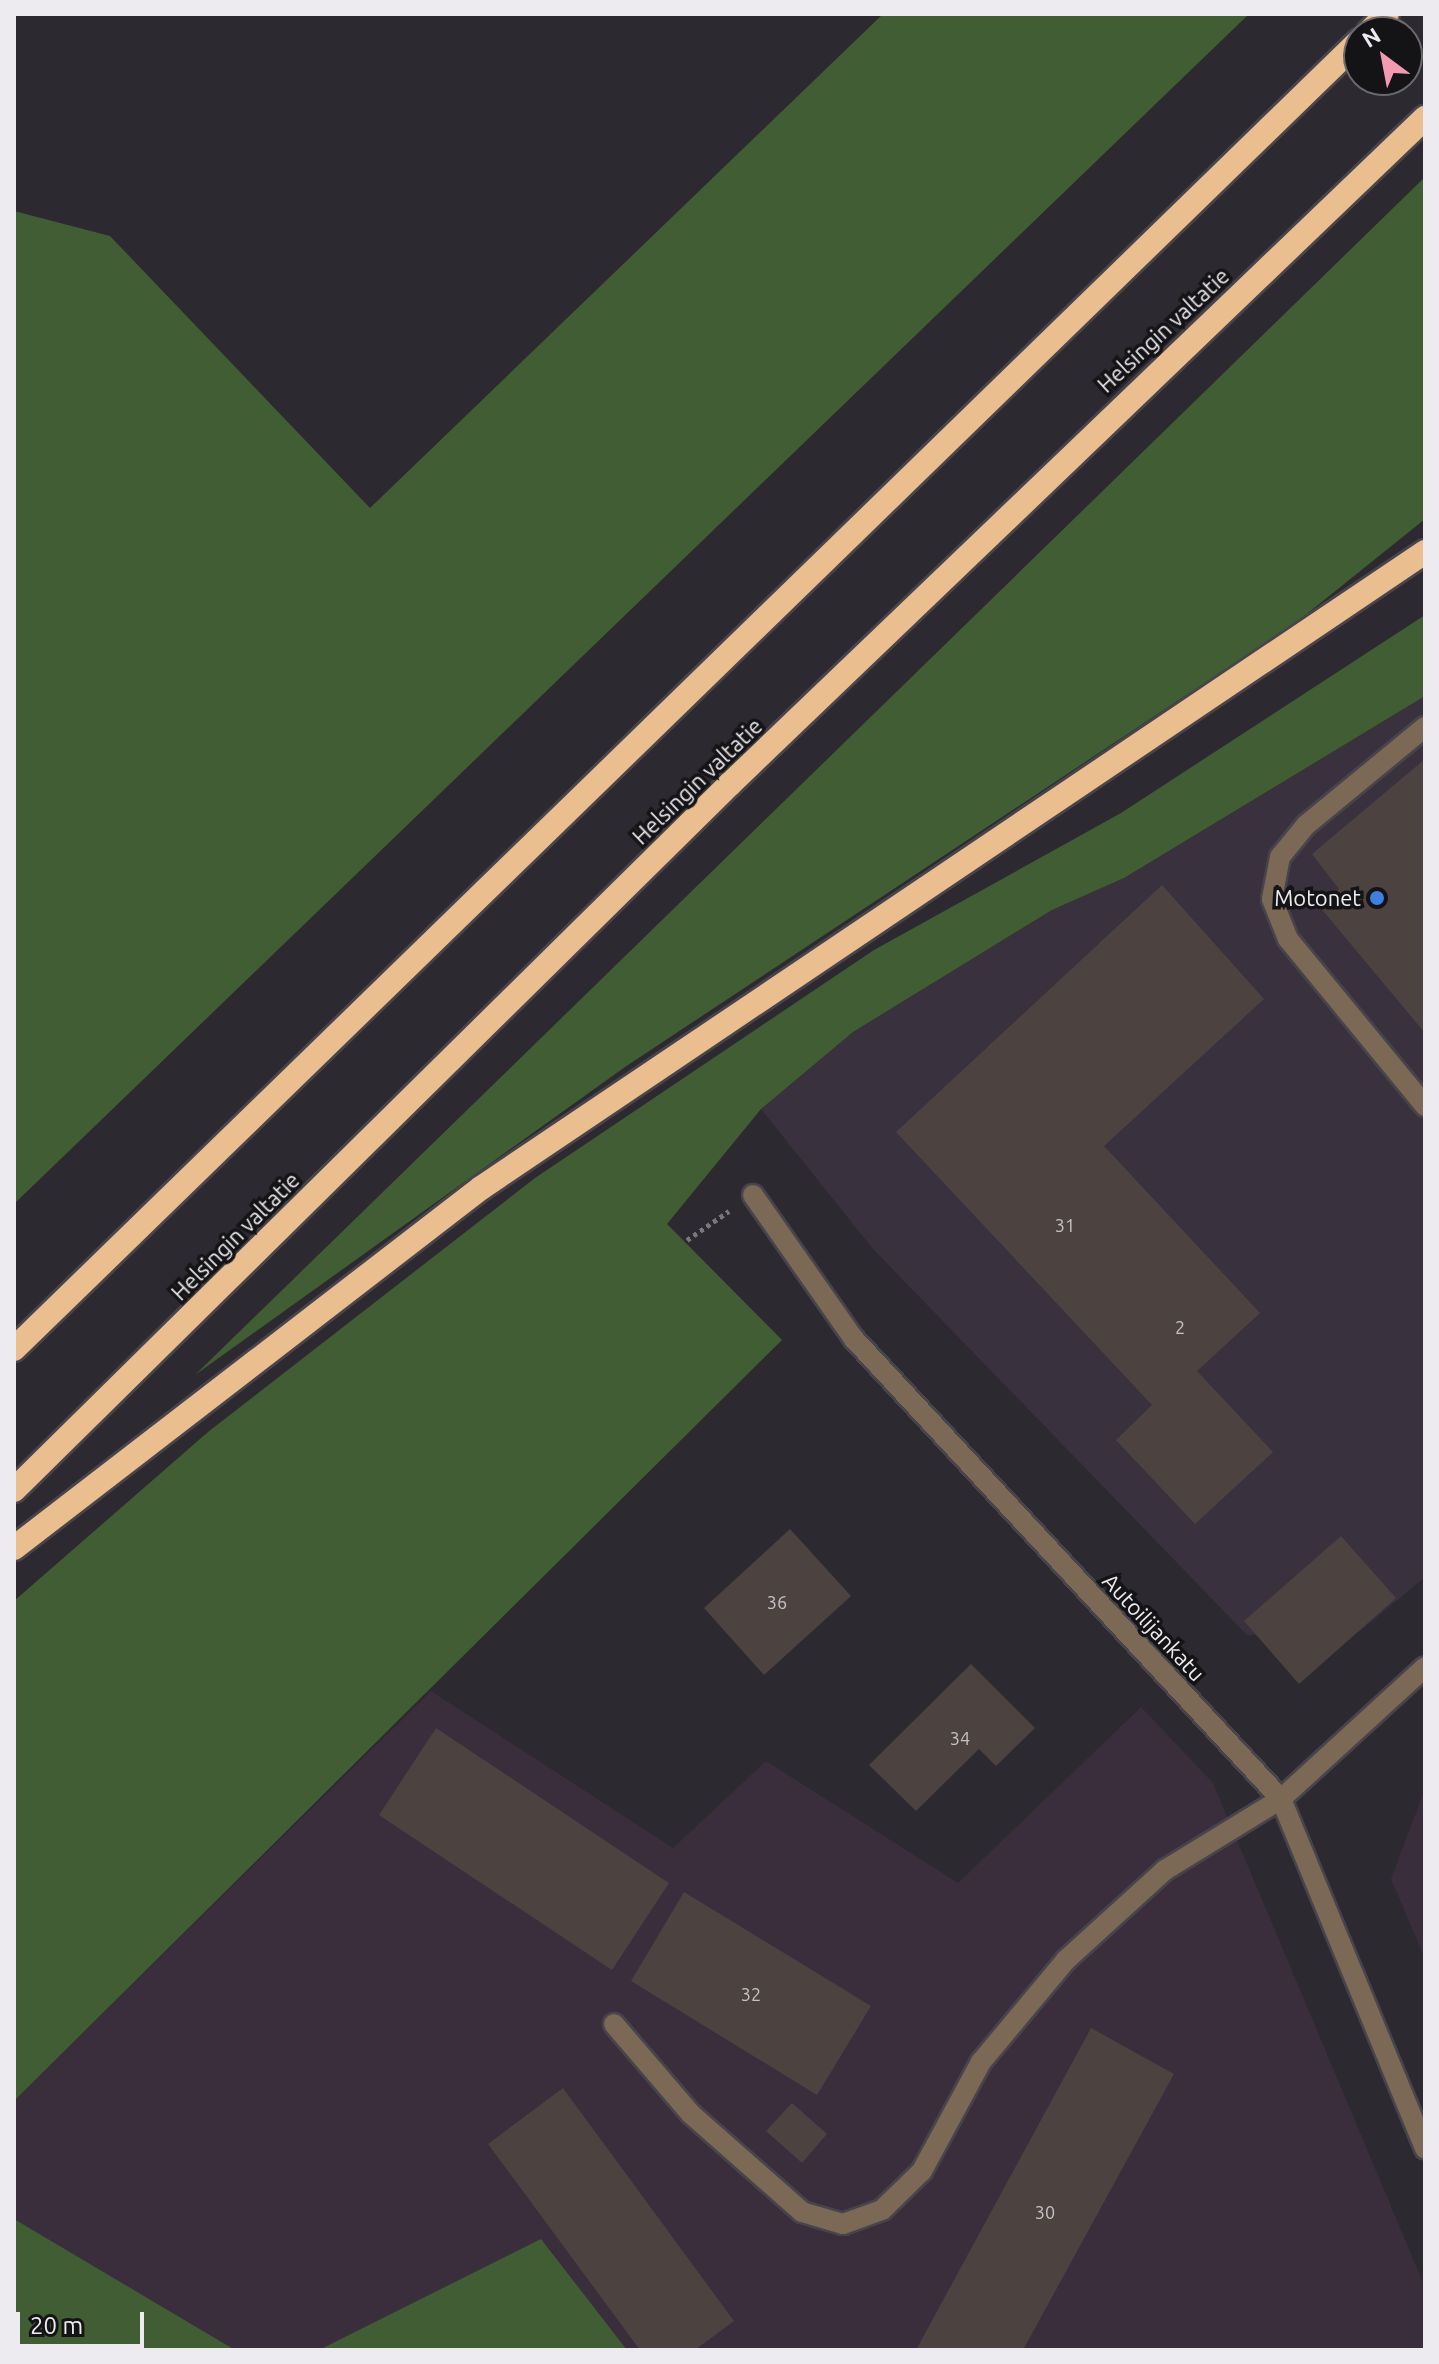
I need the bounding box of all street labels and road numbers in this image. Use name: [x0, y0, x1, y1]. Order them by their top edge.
street label: Helsingin valtatie: [1092, 262, 1234, 398]
street label: Helsingin valtatie: [627, 712, 767, 850]
street label: Helsingin valtatie: [166, 1167, 304, 1305]
street label: Autoilijankatu: [1097, 1568, 1211, 1686]

